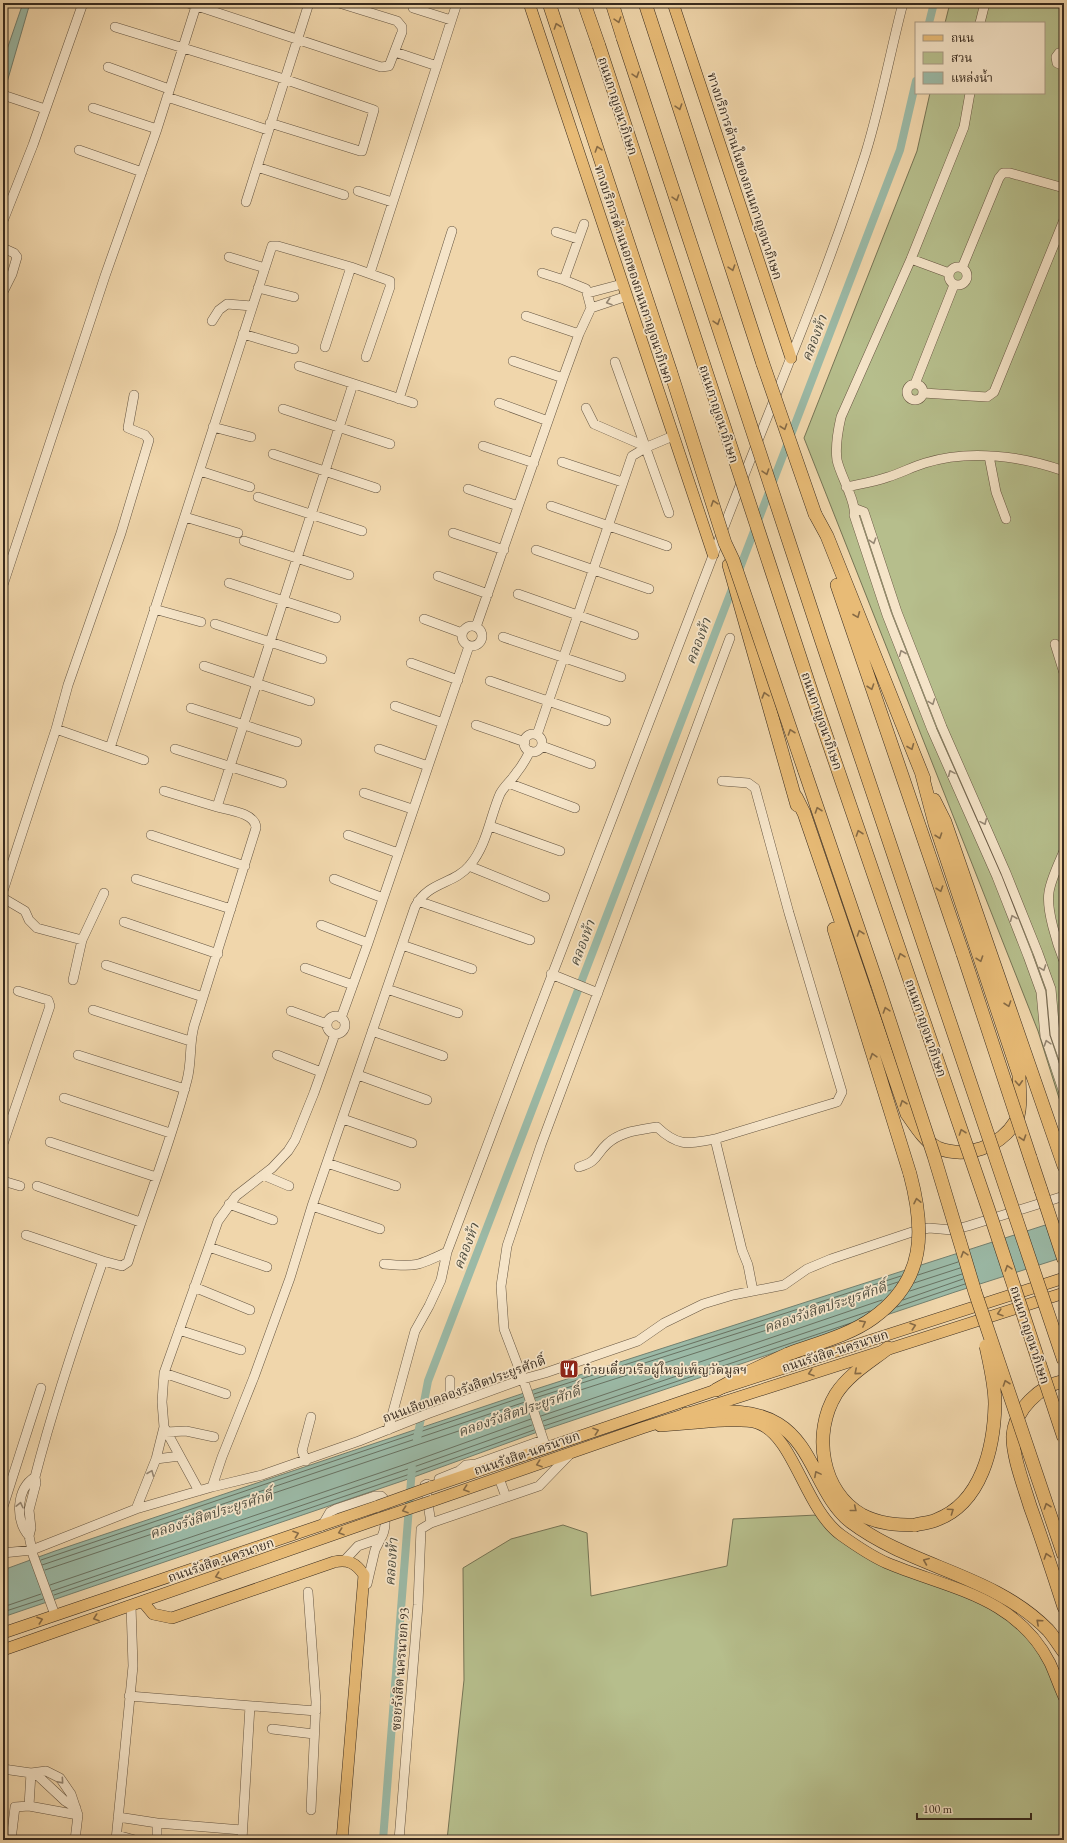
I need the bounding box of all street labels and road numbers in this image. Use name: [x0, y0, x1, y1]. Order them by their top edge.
street label: ถนนกาญจนาภิเษก: [594, 55, 642, 157]
street label: ทางบริการด้านในของถนนกาญจนาภิเษก: [703, 70, 787, 282]
street label: ทางบริการด้านนอกของถนนกาญจนาภิเษก: [591, 163, 677, 385]
street label: ถนนกาญจนาภิเษก: [695, 363, 743, 465]
street label: ถนนกาญจนาภิเษก: [797, 670, 847, 772]
street label: ถนนกาญจนาภิเษก: [901, 977, 951, 1079]
street label: ถนนกาญจนาภิเษก: [1006, 1284, 1054, 1386]
street label: ถนนรังสิต-นครนายก: [779, 1326, 891, 1376]
street label: ถนนเลียบคลองรังสิตประยูรศักดิ์: [380, 1352, 548, 1426]
street label: ถนนรังสิต-นครนายก: [472, 1427, 582, 1479]
street label: ถนนรังสิต-นครนายก: [166, 1534, 276, 1586]
street label: ซอยรังสิต นครนายก 93: [387, 1607, 413, 1731]

